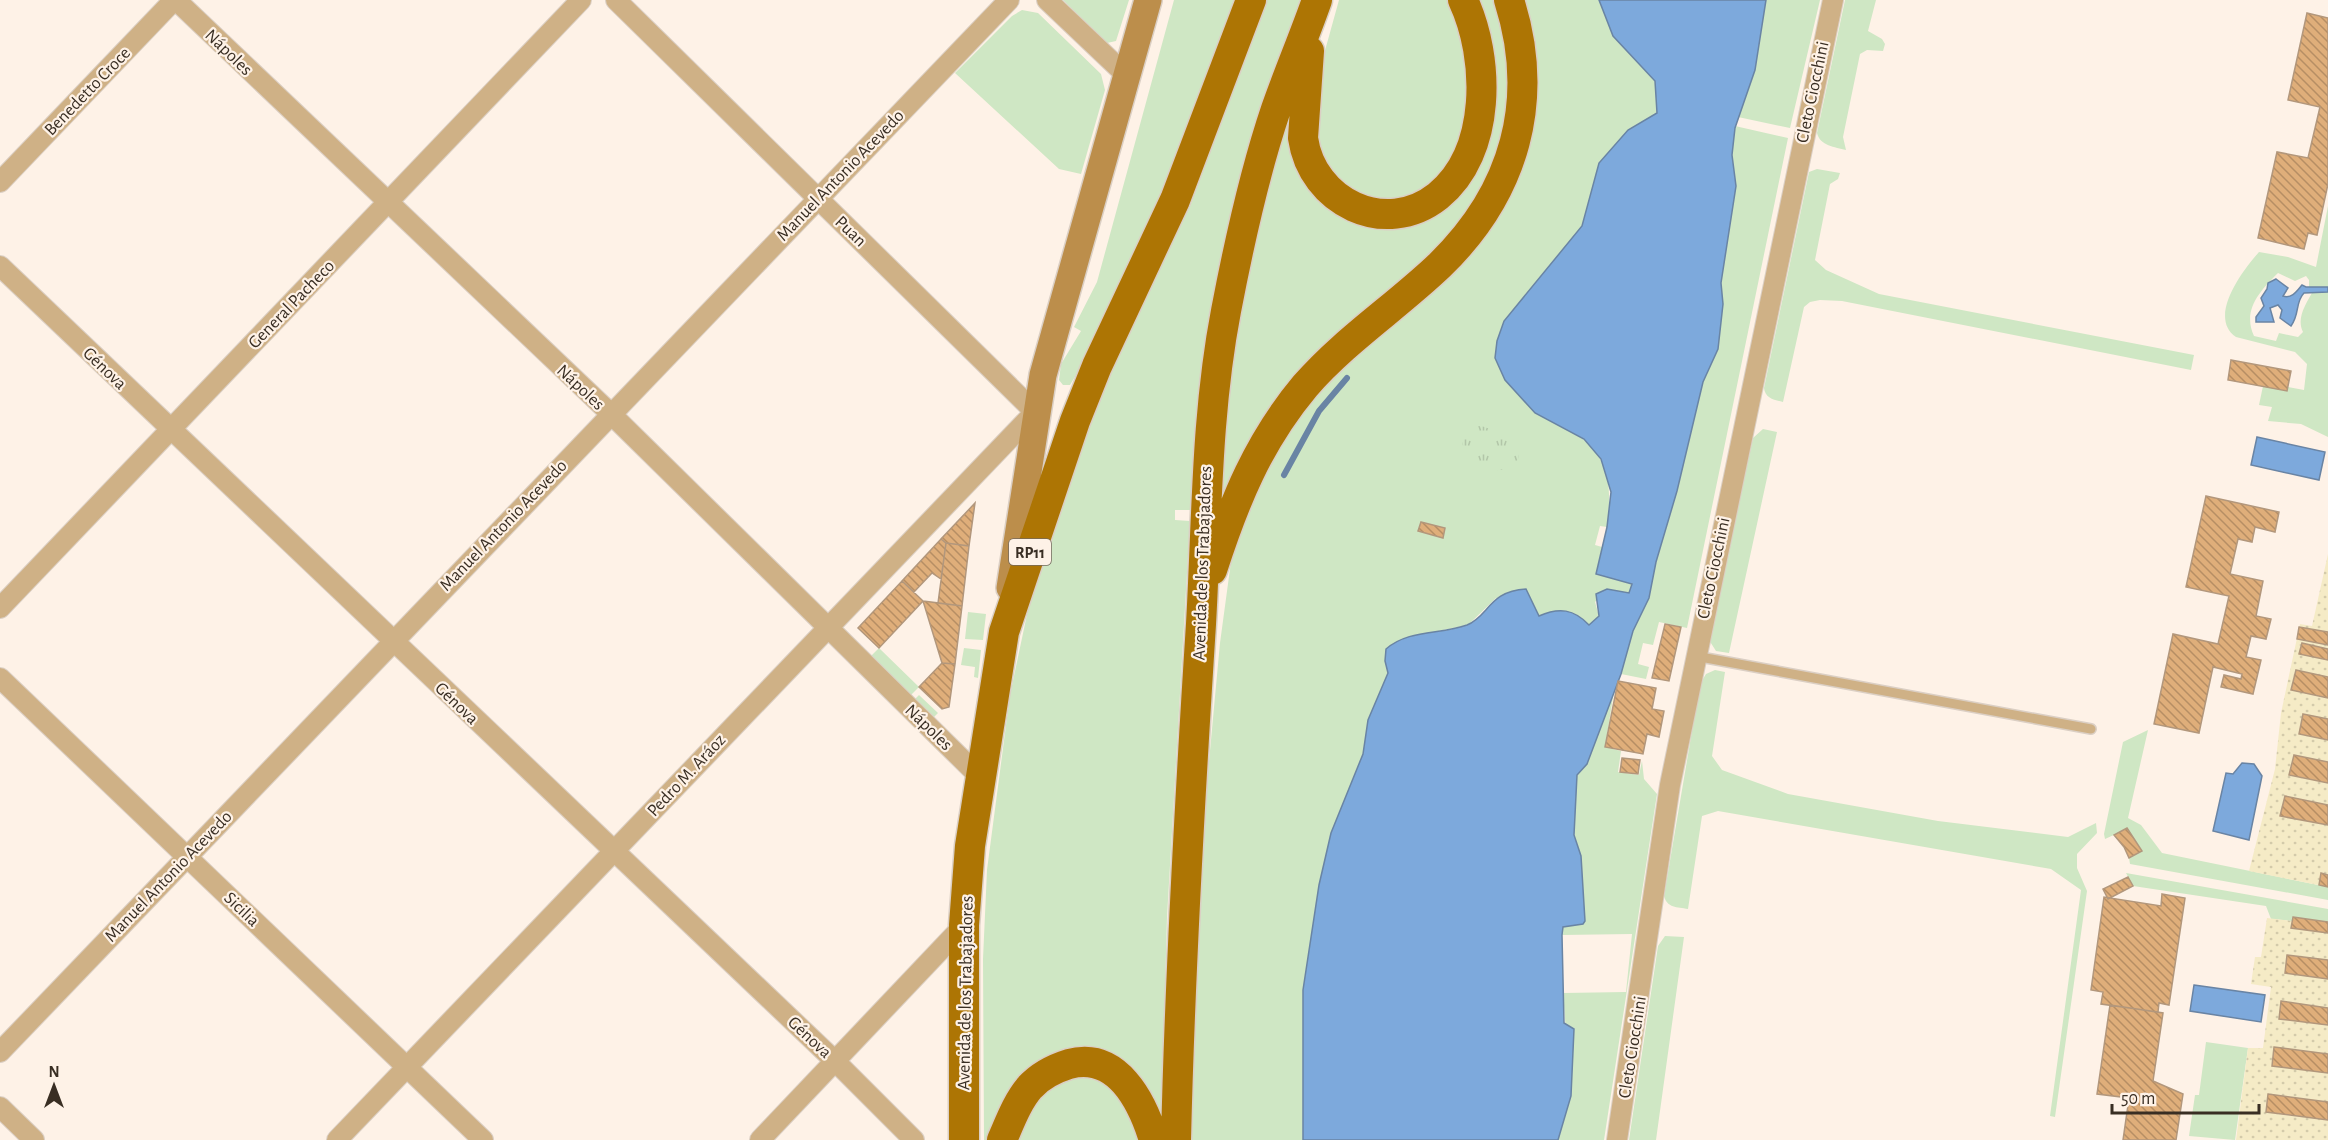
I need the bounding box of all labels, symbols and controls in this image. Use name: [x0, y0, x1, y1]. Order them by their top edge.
street label: Nápoles: [201, 26, 255, 79]
street label: Cleto Ciocchini: [1793, 40, 1833, 145]
street label: Benedetto Croce: [41, 44, 134, 139]
street label: Manuel Antonio Acevedo: [774, 107, 908, 245]
street label: Puan: [831, 213, 869, 251]
street label: General Pacheco: [245, 257, 338, 352]
street label: Génova: [79, 344, 129, 393]
street label: Nápoles: [553, 361, 608, 414]
street label: Manuel Antonio Acevedo: [437, 457, 571, 595]
street label: Avenida de los Trabajadores: [1191, 466, 1215, 661]
street label: Cleto Ciocchini: [1694, 516, 1734, 621]
road number: RP11: [1009, 539, 1051, 565]
street label: Génova: [431, 679, 481, 728]
street label: Nápoles: [901, 701, 955, 754]
street label: Pedro M. Aráoz: [644, 731, 729, 820]
street label: Manuel Antonio Acevedo: [102, 808, 236, 946]
street label: Sicilia: [220, 889, 262, 931]
street label: Avenida de los Trabajadores: [955, 896, 977, 1090]
street label: Cleto Ciocchini: [1616, 995, 1650, 1100]
street label: Génova: [784, 1013, 835, 1062]
north arrow: [24, 1056, 84, 1116]
text: N: [48, 1064, 60, 1080]
scale bar: [2112, 1077, 2259, 1115]
text: 50 m: [2121, 1090, 2155, 1108]

